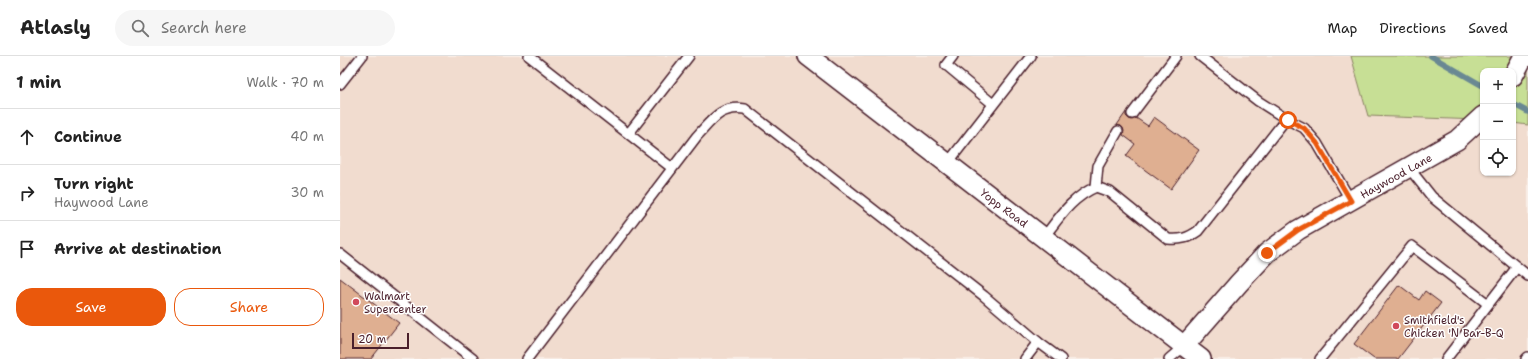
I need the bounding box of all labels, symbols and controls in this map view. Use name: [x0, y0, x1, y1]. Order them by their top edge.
search box: [115, 10, 395, 46]
text: Atlasly: [20, 15, 91, 40]
icon: search: [129, 17, 151, 39]
text: Search here: [161, 18, 247, 38]
text: Map: [1328, 19, 1358, 37]
text: Directions: [1380, 19, 1446, 37]
text: Saved: [1468, 19, 1508, 37]
map controls: [1480, 68, 1516, 176]
button: +: [1480, 68, 1516, 104]
text: 1 min: [16, 71, 61, 93]
text: Walk · 70 m: [247, 74, 324, 91]
button: −: [1480, 104, 1516, 140]
route start: [1279, 111, 1297, 129]
icon: ahead: [16, 126, 38, 148]
text: Continue: [54, 127, 122, 147]
text: 40 m: [290, 128, 324, 145]
button: locate: [1480, 140, 1516, 176]
street label: Haywood Lane: [1358, 150, 1435, 202]
text: Turn right: [54, 174, 134, 194]
icon: right: [16, 182, 38, 204]
text: 30 m: [290, 184, 324, 201]
street label: Yopp Road: [977, 186, 1031, 231]
text: Haywood Lane: [54, 194, 149, 211]
icon: arrive: [16, 238, 38, 260]
text: Arrive at destination: [54, 239, 222, 259]
route end: [1258, 244, 1276, 262]
button: Save: [16, 288, 166, 326]
button: Share: [174, 288, 324, 326]
place label: Walmart Supercenter: [364, 289, 427, 317]
marker: Walmart Supercenter: [351, 297, 361, 307]
place label: Smithfield's Chicken 'N Bar-B-Q: [1404, 313, 1504, 341]
marker: Smithfield's Chicken 'N Bar-B-Q: [1391, 321, 1401, 331]
scale bar: [352, 331, 409, 350]
text: 20 m: [358, 332, 386, 347]

